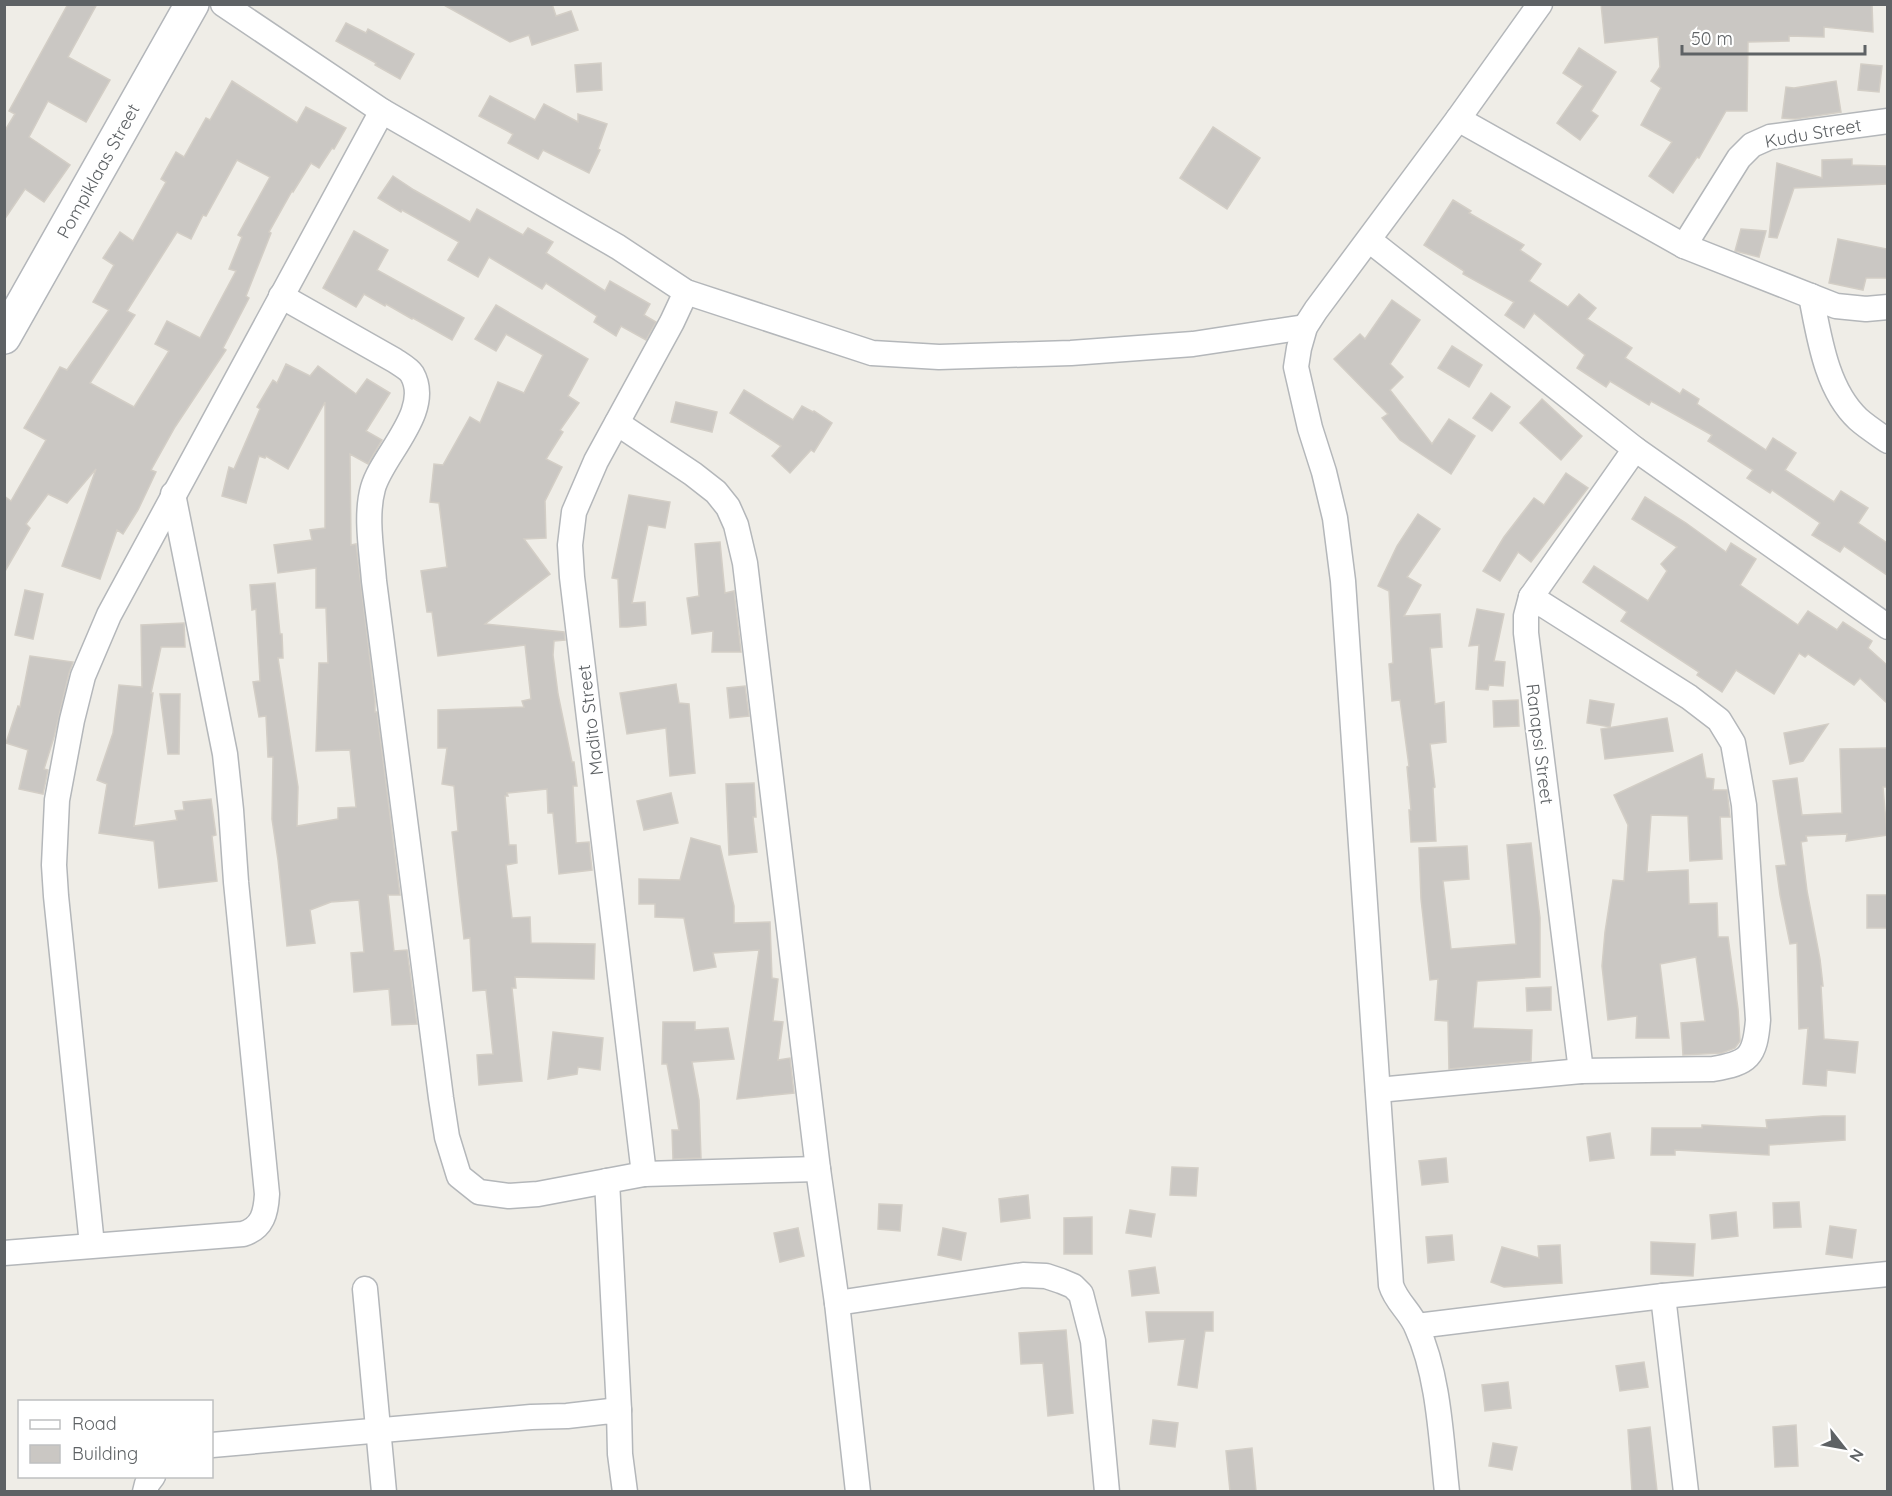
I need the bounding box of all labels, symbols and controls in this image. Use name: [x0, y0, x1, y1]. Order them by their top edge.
scale bar: [1682, 18, 1865, 56]
text: 50 m: [1691, 27, 1733, 50]
street label: Pompiklaas Street: [51, 99, 145, 243]
street label: Kudu Street: [1763, 113, 1863, 153]
street label: Madito Street: [572, 663, 608, 777]
street label: Ranapsi Street: [1521, 682, 1559, 806]
legend: [18, 1400, 213, 1478]
text: Road: [72, 1412, 117, 1435]
north arrow: [1814, 1418, 1874, 1478]
text: Building: [72, 1442, 138, 1465]
text: N: [1845, 1446, 1868, 1466]

